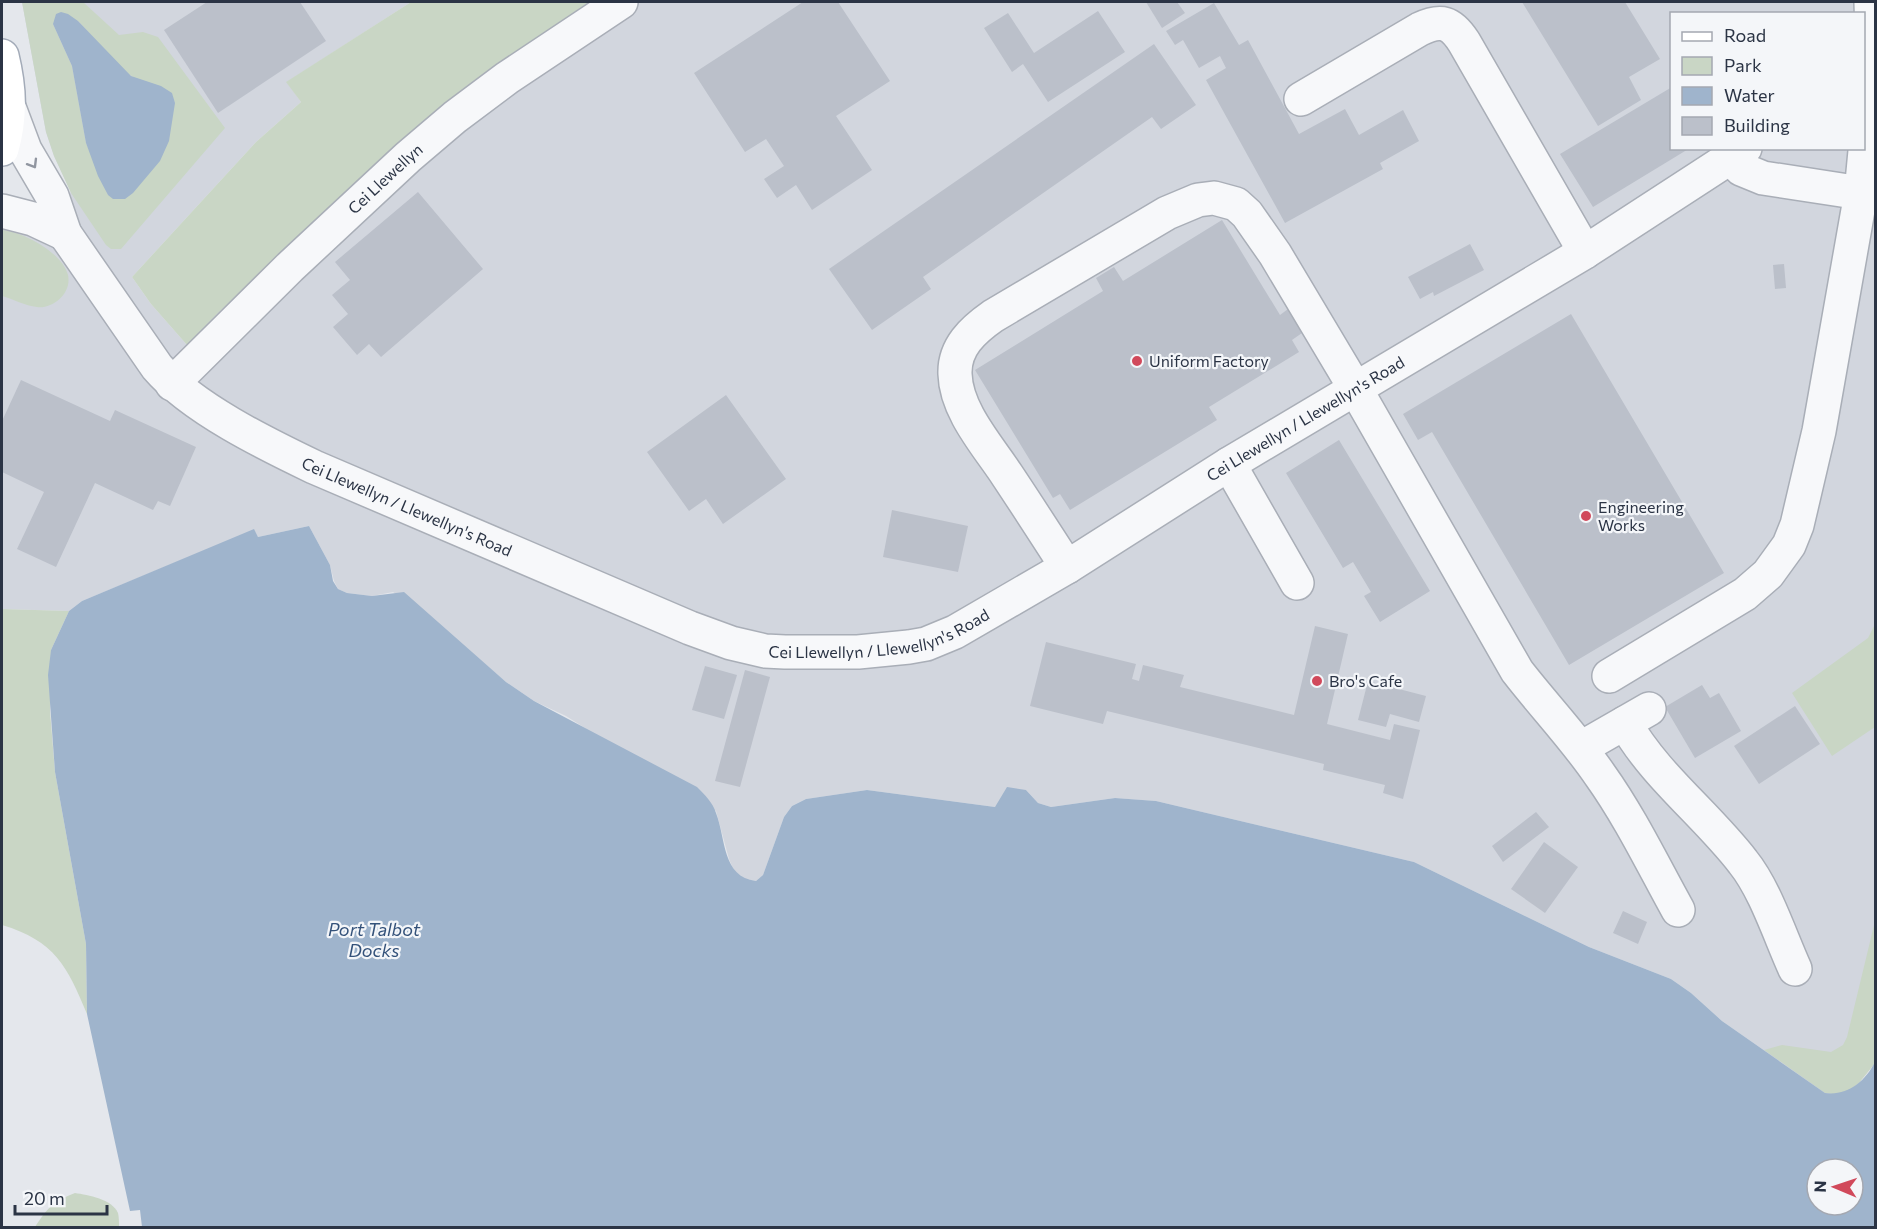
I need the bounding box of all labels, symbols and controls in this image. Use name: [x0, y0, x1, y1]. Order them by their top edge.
legend: [1670, 12, 1865, 150]
text: Road: [1724, 24, 1766, 46]
text: Park: [1724, 54, 1762, 76]
text: Water: [1724, 84, 1775, 106]
text: Building: [1724, 114, 1790, 136]
street label: Cei Llewellyn: [344, 139, 426, 217]
one-way arrow: [26, 158, 37, 168]
place label: Uniform Factory: [1149, 351, 1269, 370]
street label: Cei Llewellyn / Llewellyn's Road: [1203, 352, 1407, 485]
marker: Uniform Factory: [1130, 354, 1144, 368]
street label: Cei Llewellyn / Llewellyn's Road: [299, 453, 515, 560]
place label: Engineering Works: [1598, 497, 1684, 534]
marker: Engineering Works: [1579, 509, 1593, 523]
street label: Cei Llewellyn / Llewellyn's Road: [768, 604, 992, 661]
place label: Bro's Cafe: [1329, 671, 1402, 690]
marker: Bro's Cafe: [1310, 674, 1324, 688]
water label: Port Talbot Docks: [328, 918, 421, 961]
north arrow: [1805, 1157, 1865, 1217]
scale bar: [15, 1178, 106, 1216]
text: N: [1810, 1180, 1829, 1193]
text: 20 m: [24, 1187, 65, 1209]

